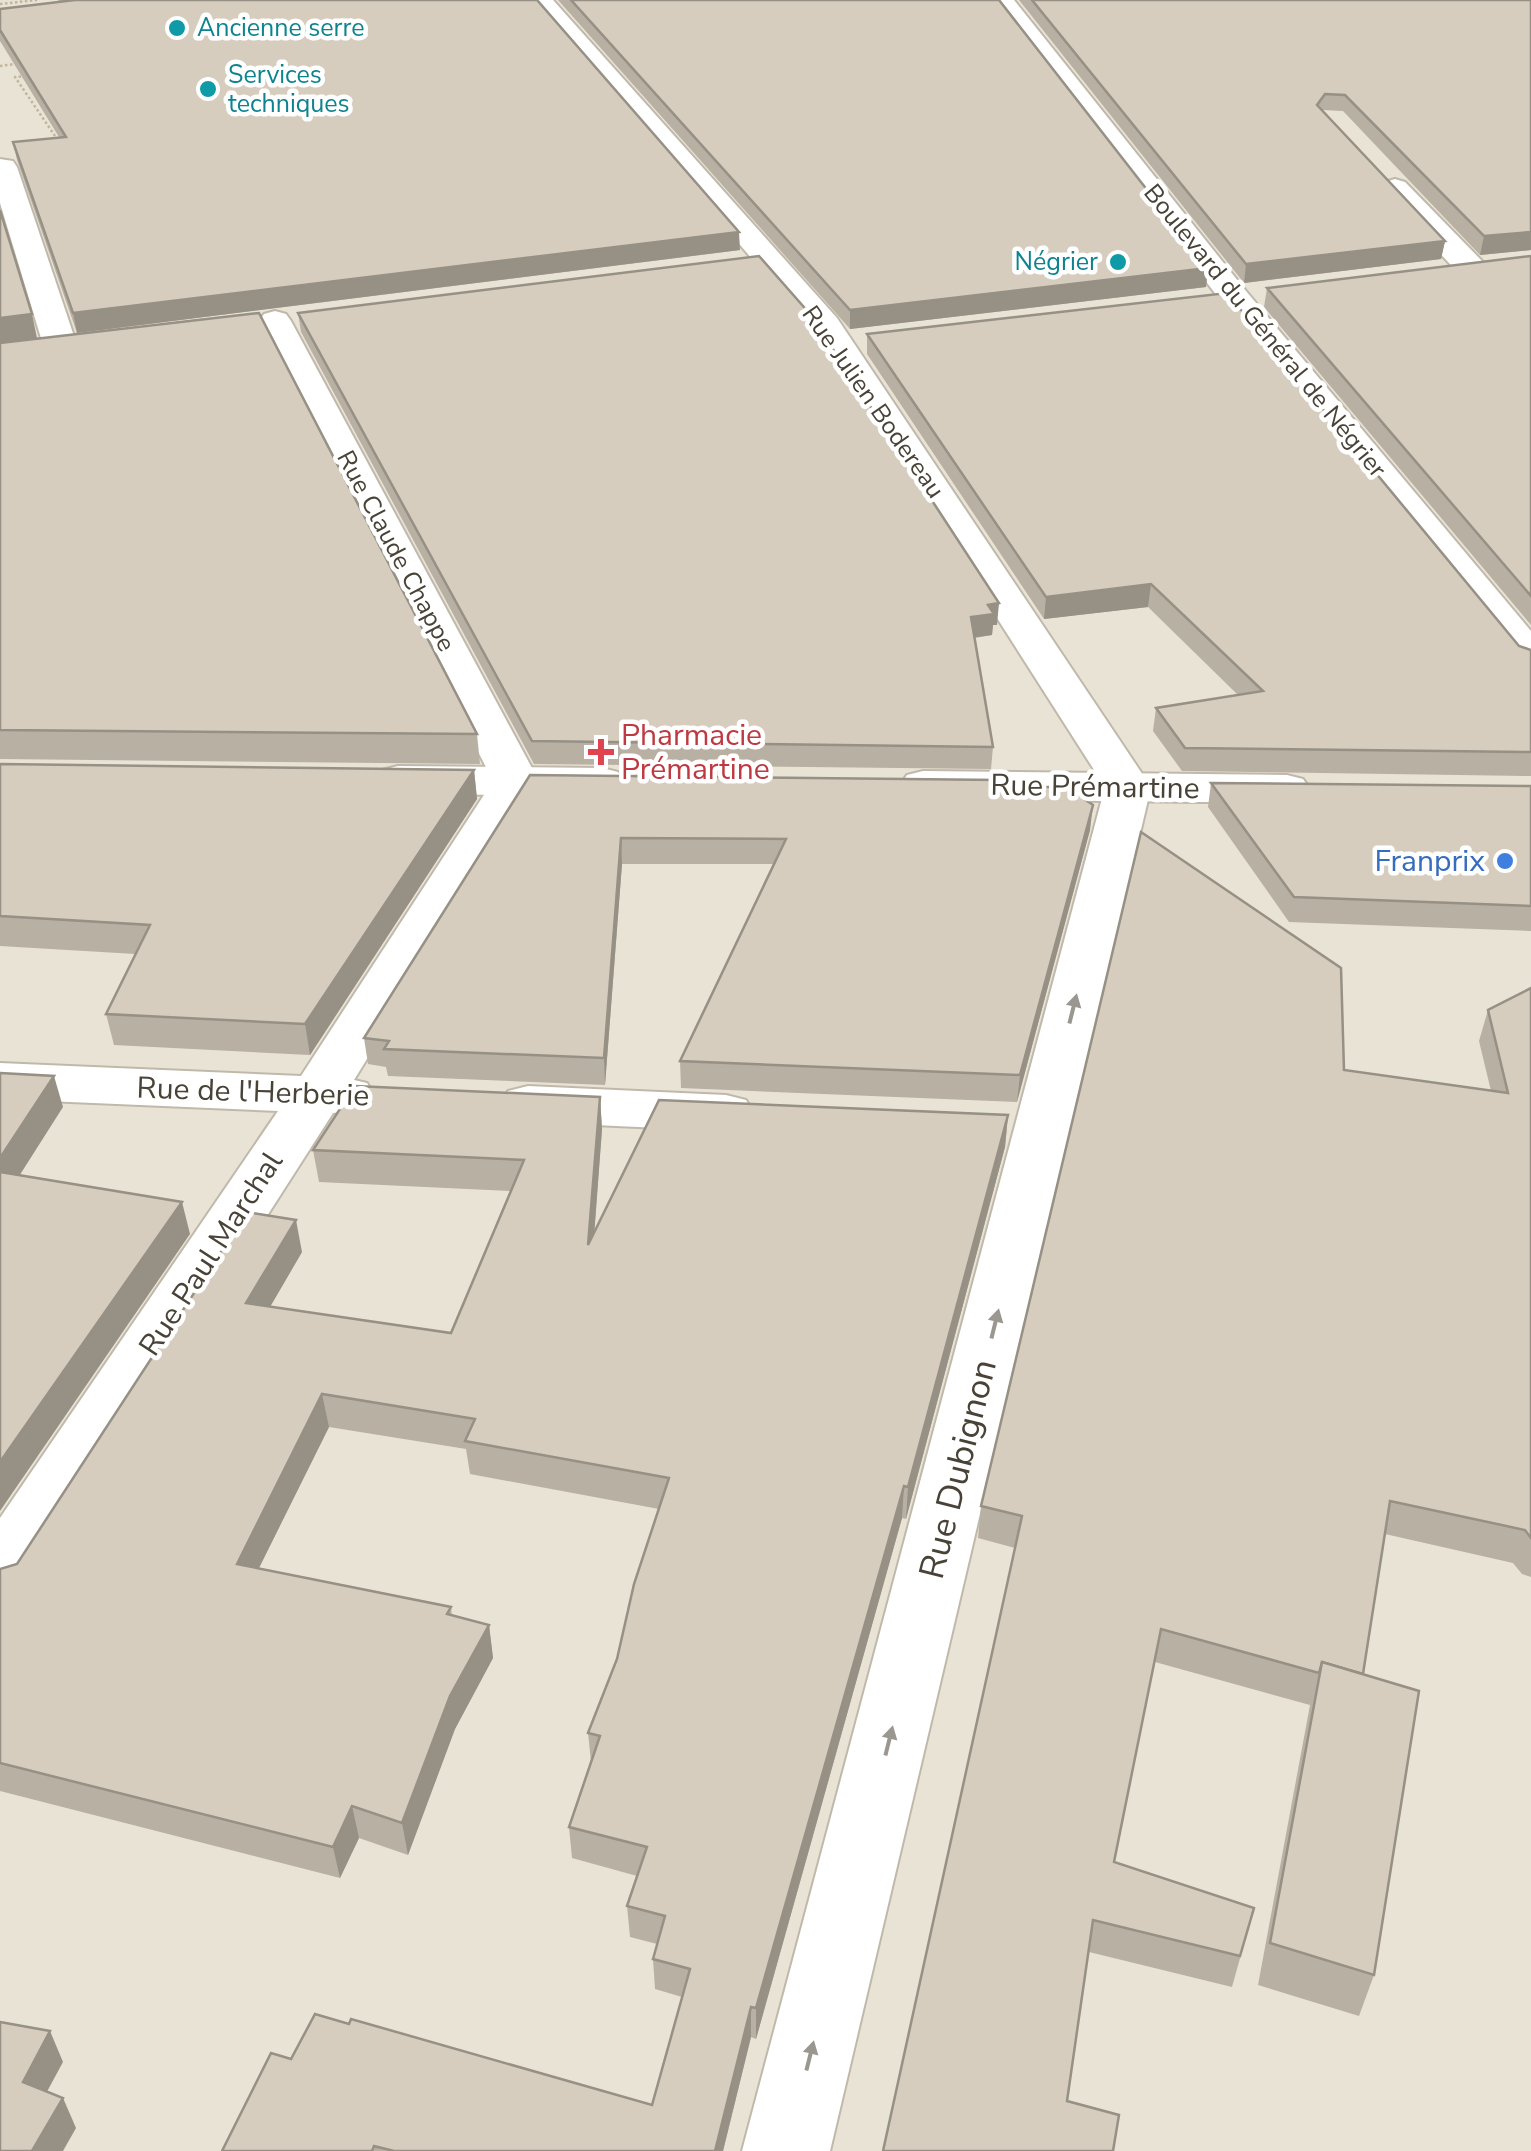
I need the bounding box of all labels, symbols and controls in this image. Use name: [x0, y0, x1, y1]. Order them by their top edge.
place label: Ancienne serre: [197, 11, 365, 45]
marker: Ancienne serre: [166, 17, 188, 39]
place label: Services techniques: [228, 58, 350, 121]
marker: Services techniques: [197, 78, 219, 100]
street label: Boulevard du Général de Négrier: [1136, 177, 1394, 485]
place label: Négrier: [1015, 245, 1098, 279]
marker: Négrier: [1107, 251, 1129, 273]
street label: Rue Julien Bodereau: [794, 299, 952, 505]
street label: Rue Claude Chappe: [329, 445, 463, 657]
place label: Pharmacie Prémartine: [621, 715, 770, 790]
marker: Pharmacie Prémartine: [590, 741, 612, 763]
street label: Rue Prémartine: [990, 765, 1200, 809]
place label: Franprix: [1374, 841, 1485, 882]
marker: Franprix: [1494, 850, 1516, 872]
one-way arrow: [1066, 993, 1081, 1024]
street label: Rue de l'Herberie: [136, 1067, 370, 1117]
street label: Rue Paul Marchal: [130, 1144, 293, 1364]
one-way arrow: [987, 1309, 1003, 1340]
street label: Rue Dubignon: [908, 1354, 1008, 1584]
one-way arrow: [882, 1725, 898, 1756]
one-way arrow: [802, 2041, 818, 2072]

